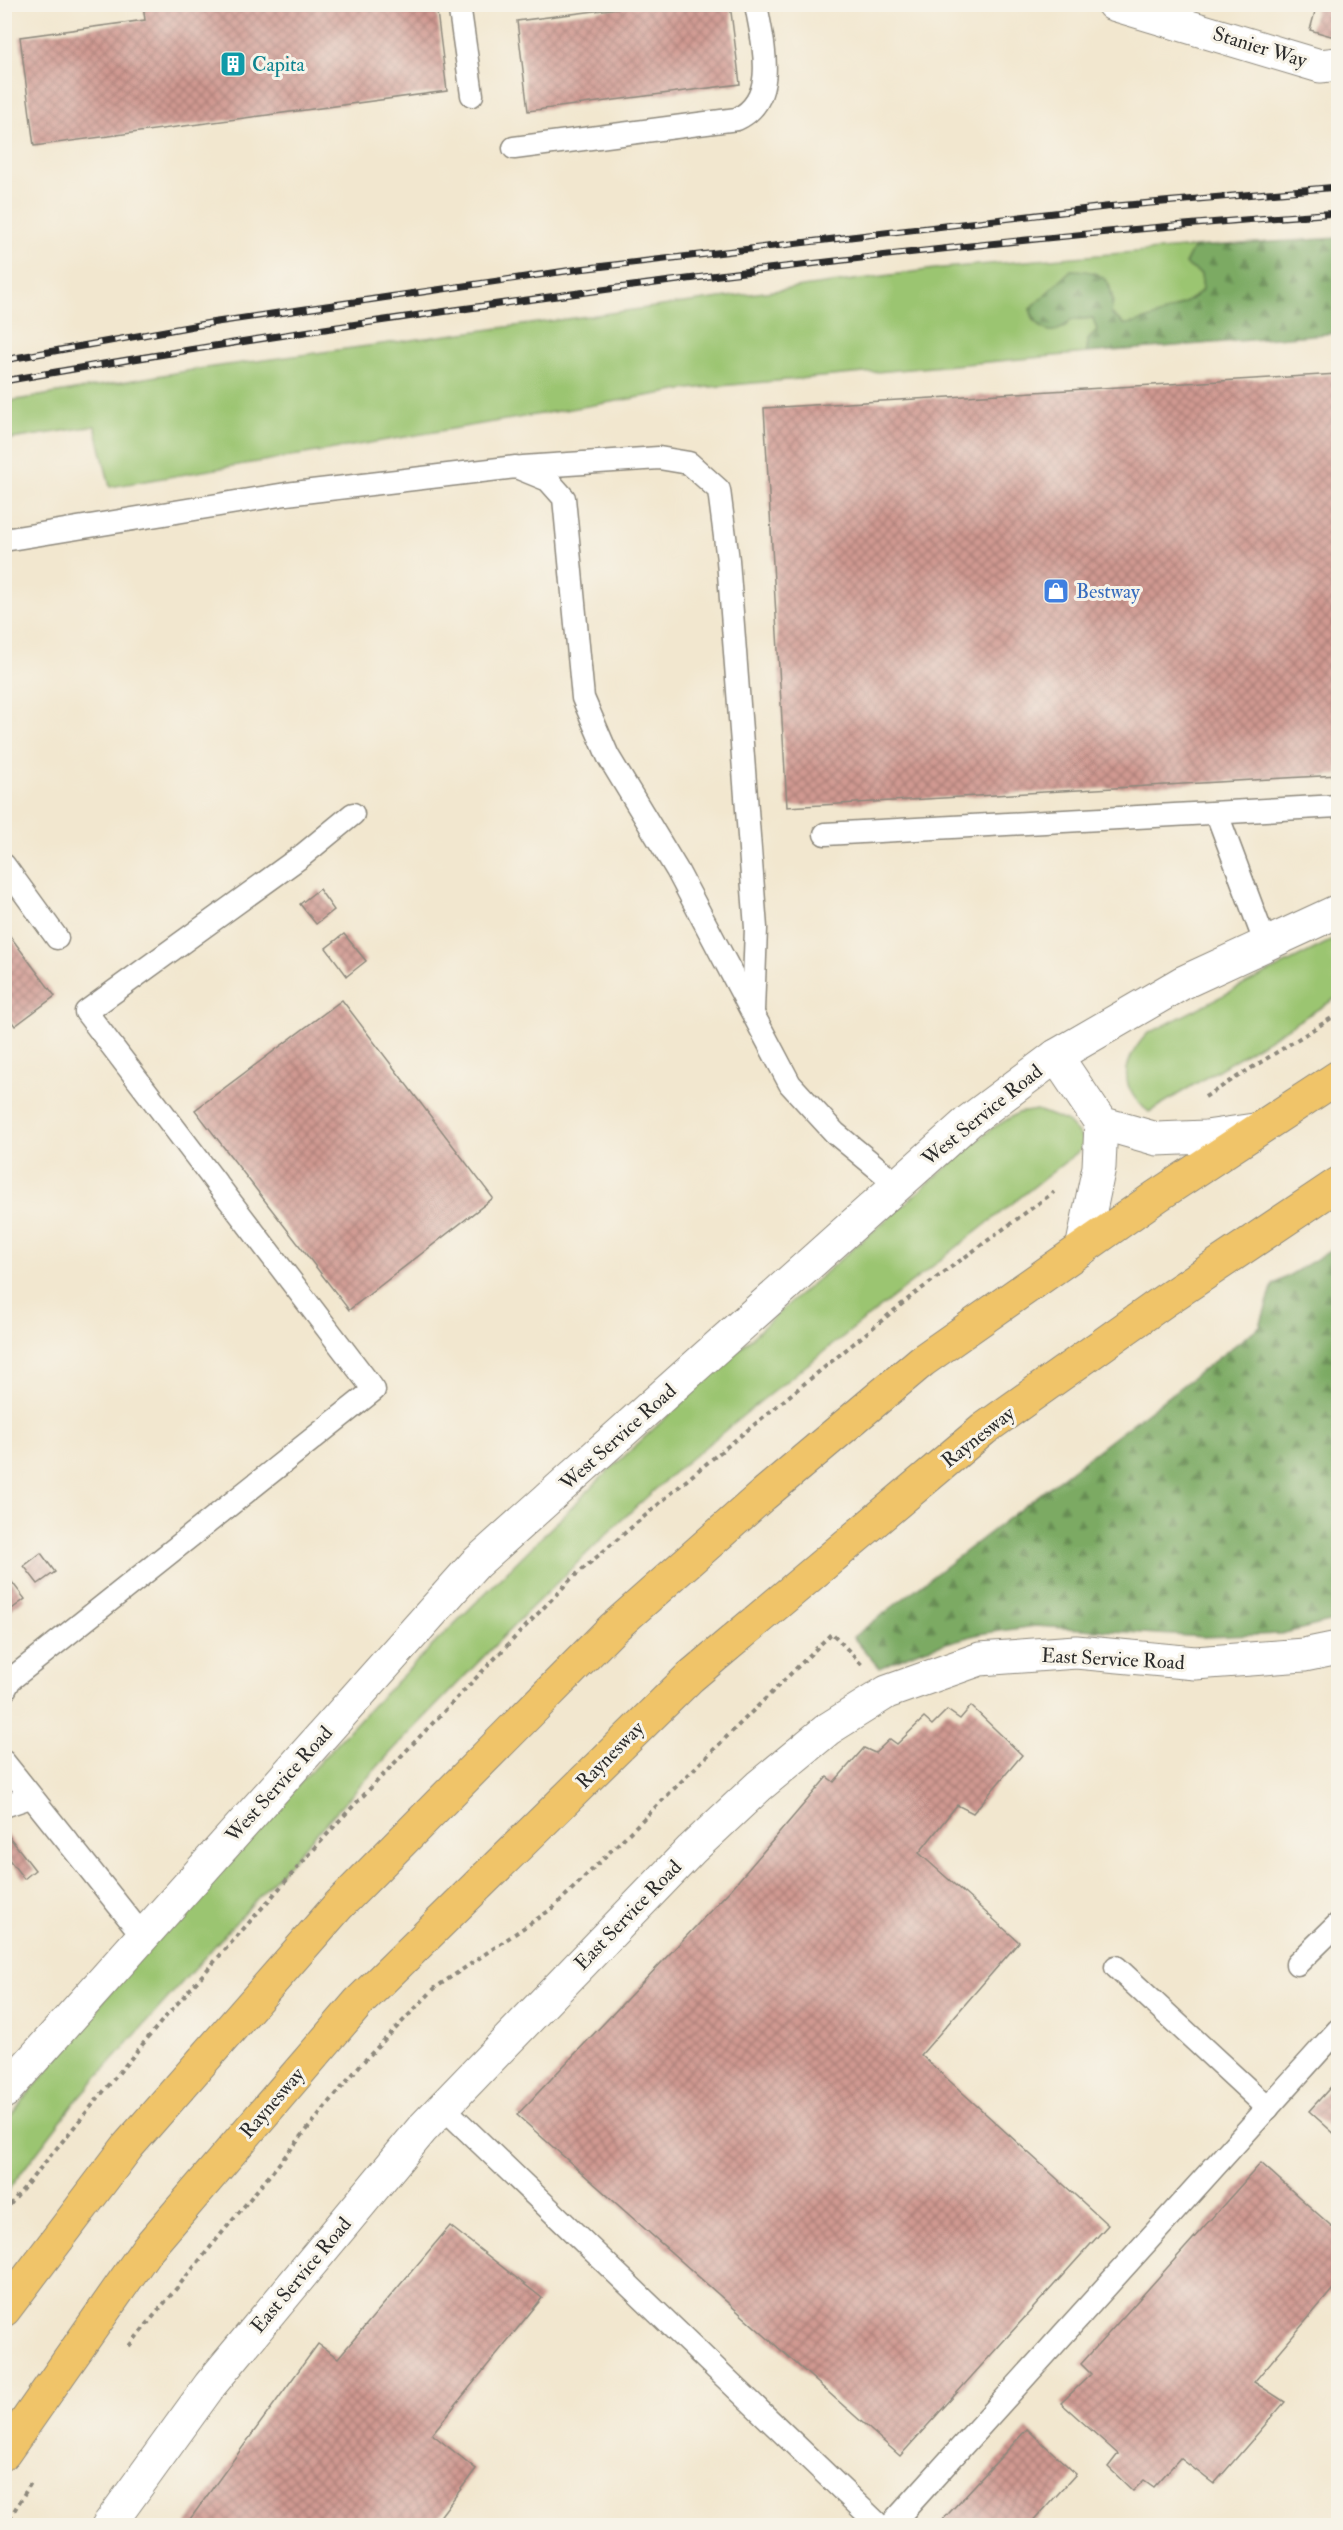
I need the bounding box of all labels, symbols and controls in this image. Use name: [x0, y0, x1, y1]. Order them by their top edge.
street label: Stanier Way: [1210, 21, 1311, 73]
building icon: Capita: [218, 49, 248, 79]
place label: Capita: [252, 52, 305, 78]
shop icon: Bestway: [1041, 576, 1071, 606]
place label: Bestway: [1076, 579, 1141, 604]
street label: West Service Road: [916, 1059, 1047, 1172]
street label: West Service Road: [554, 1378, 681, 1496]
street label: Raynesway: [937, 1400, 1020, 1473]
street label: East Service Road: [1041, 1643, 1186, 1675]
street label: Raynesway: [571, 1715, 650, 1794]
street label: West Service Road: [220, 1721, 338, 1848]
street label: East Service Road: [569, 1855, 687, 1975]
street label: Raynesway: [234, 2062, 310, 2144]
street label: East Service Road: [245, 2212, 357, 2338]

